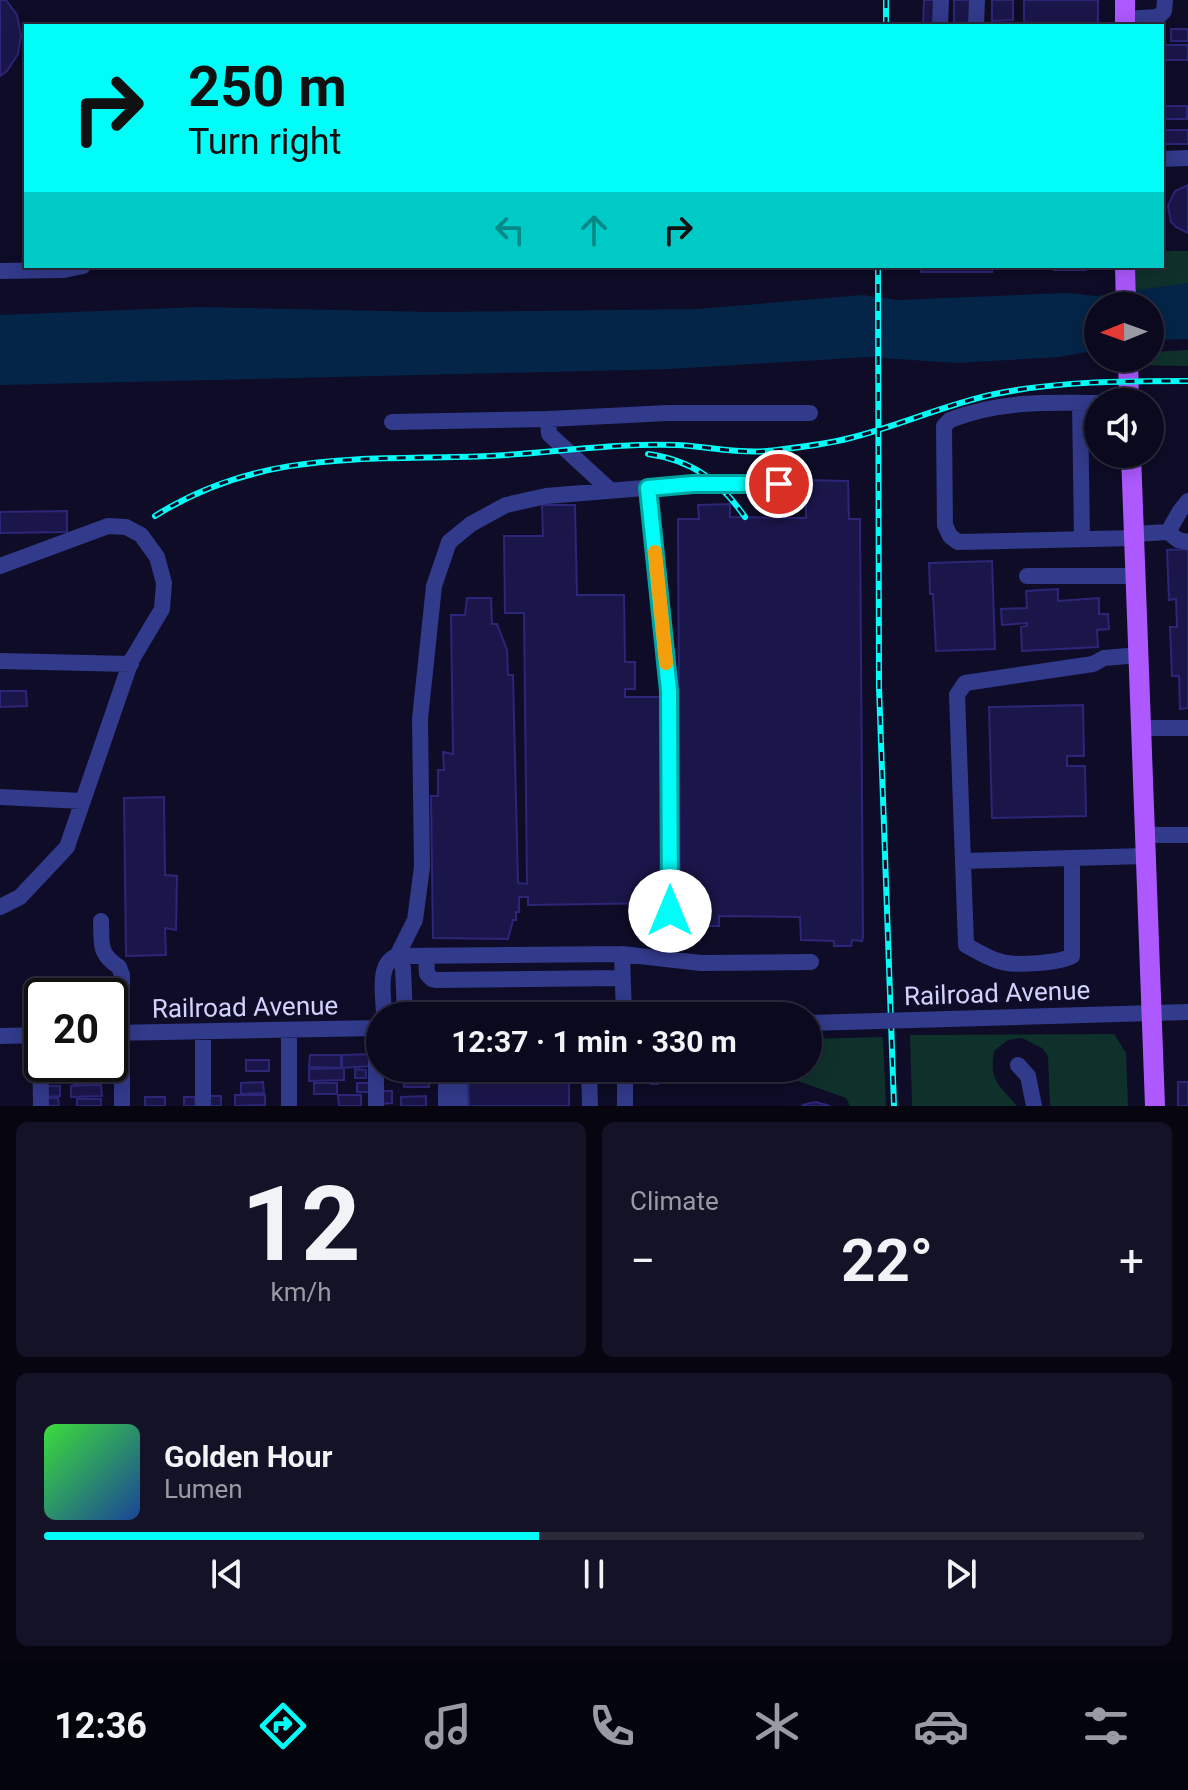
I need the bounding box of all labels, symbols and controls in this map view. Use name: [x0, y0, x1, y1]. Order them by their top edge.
text: 250 m: [188, 54, 347, 120]
icon: right: [56, 56, 160, 160]
text: Turn right: [188, 121, 341, 163]
icon: left: [488, 208, 532, 252]
icon: ahead: [572, 208, 616, 252]
icon: right: [656, 208, 700, 252]
north arrow: [1084, 292, 1164, 372]
map controls: [1084, 292, 1164, 468]
button: sound: [1084, 388, 1164, 468]
pin: [745, 450, 813, 518]
icon: arrive: [757, 462, 801, 506]
position arrow: [628, 869, 712, 953]
street label: Railroad Avenue: [903, 975, 1091, 1011]
speed limit sign: 20: [24, 978, 128, 1082]
street label: Railroad Avenue: [152, 990, 338, 1024]
text: 12:37 · 1 min · 330 m: [451, 1024, 737, 1059]
text: 12: [241, 1164, 361, 1285]
text: Climate: [630, 1186, 719, 1216]
text: 22°: [841, 1225, 933, 1296]
text: −: [630, 1235, 655, 1287]
text: +: [1119, 1235, 1144, 1287]
text: km/h: [270, 1277, 332, 1307]
text: Golden Hour: [164, 1439, 333, 1474]
text: Lumen: [164, 1474, 243, 1504]
icon: previous: [205, 1552, 249, 1596]
icon: pause: [572, 1552, 616, 1596]
icon: next: [939, 1552, 983, 1596]
icon: directions: [255, 1698, 311, 1754]
icon: music: [420, 1698, 476, 1754]
icon: phone: [584, 1698, 640, 1754]
icon: climate: [749, 1698, 805, 1754]
icon: car: [913, 1698, 969, 1754]
icon: filters: [1078, 1698, 1134, 1754]
text: 12:36: [54, 1705, 147, 1747]

